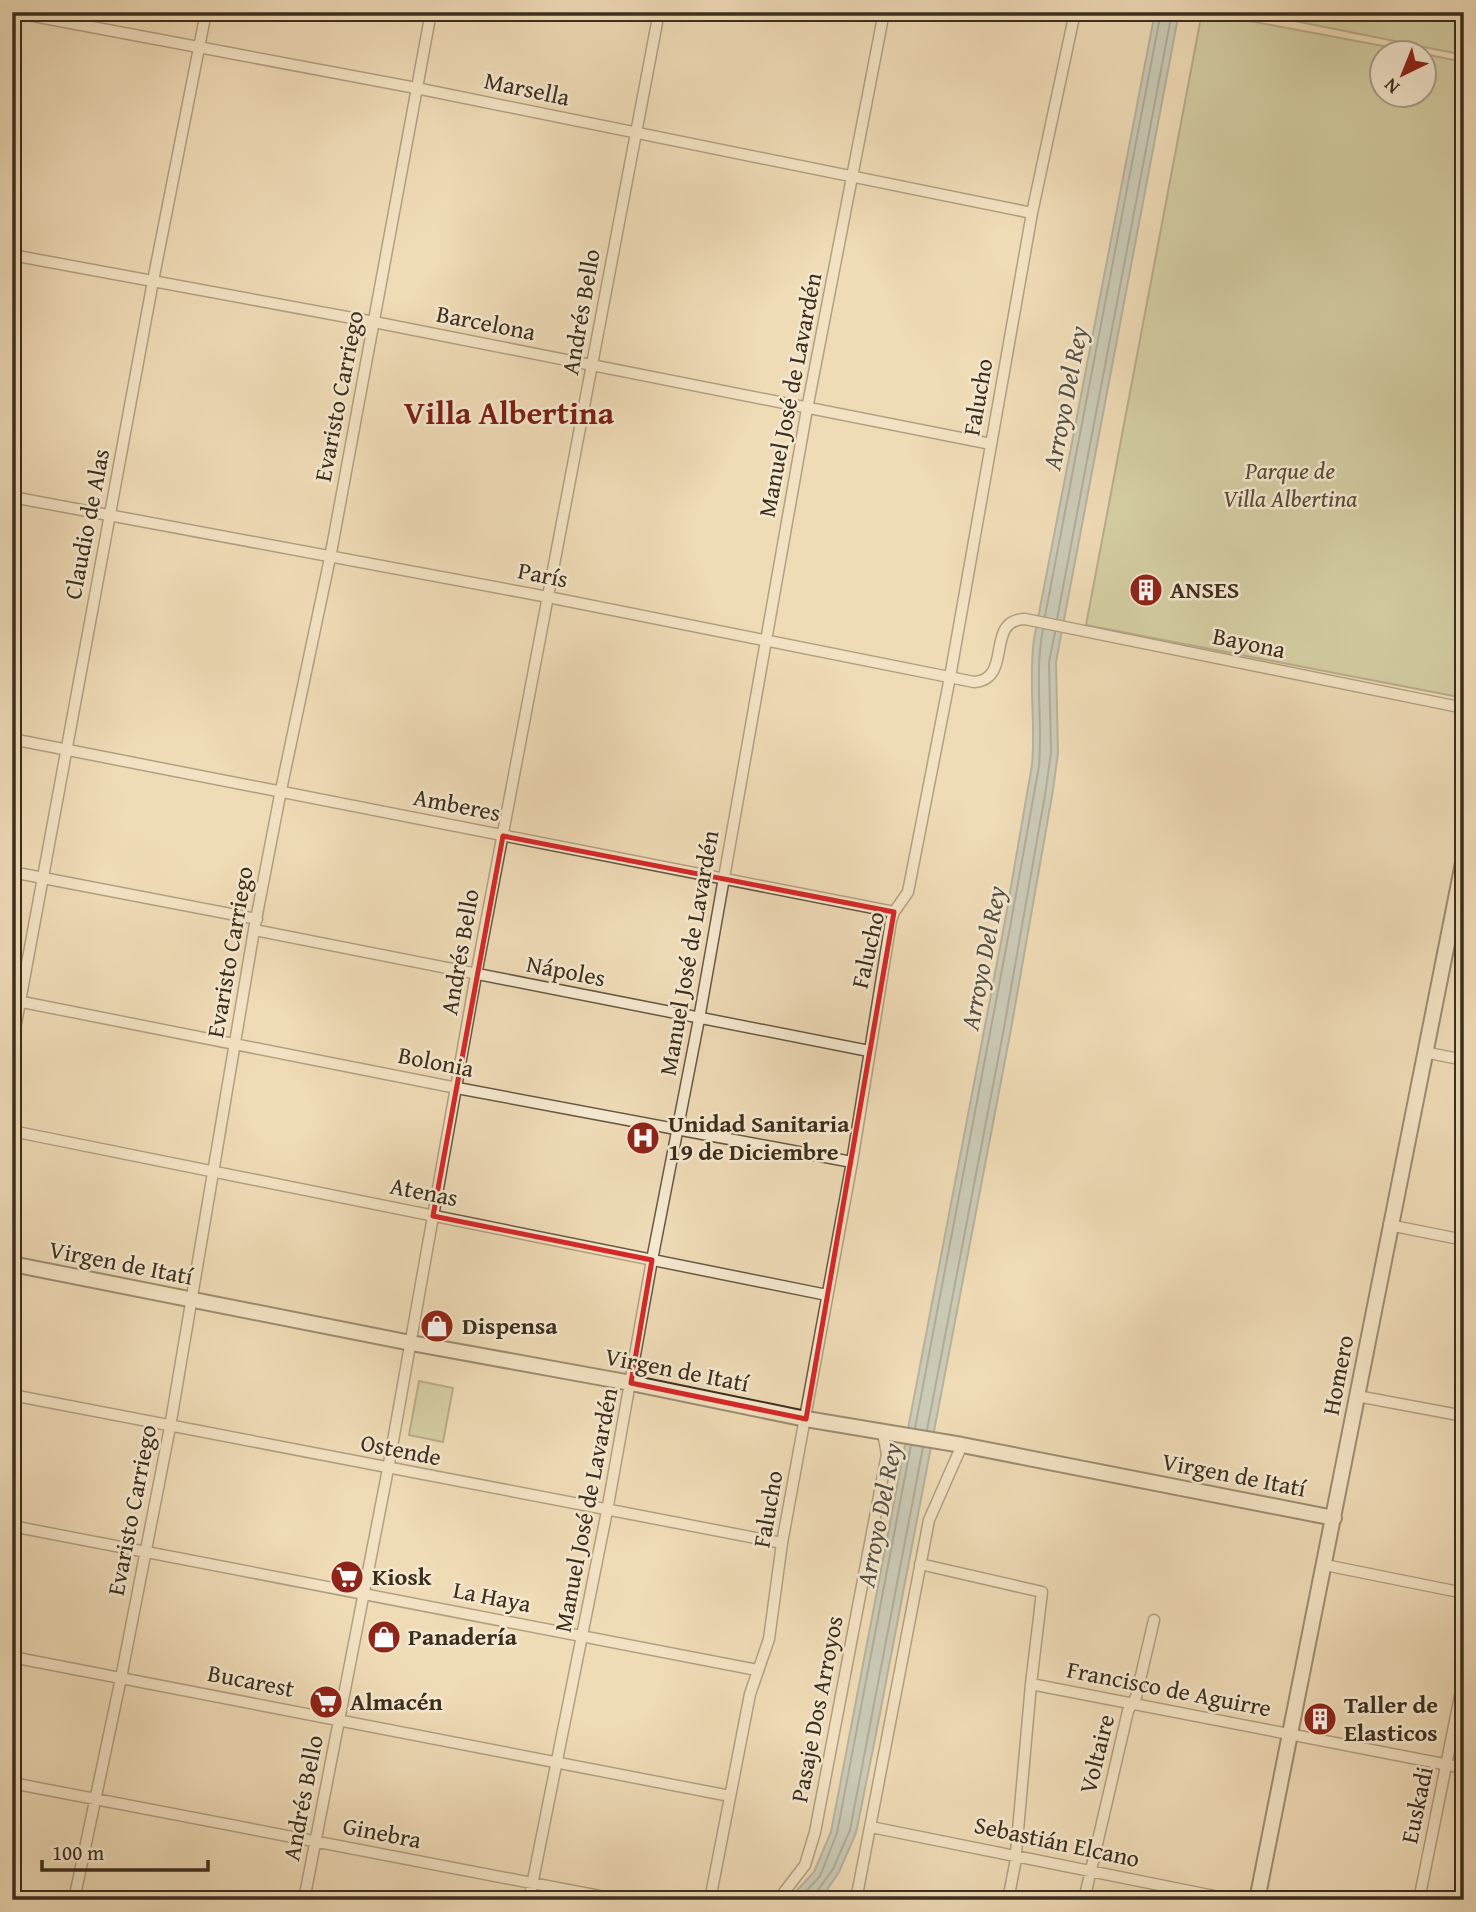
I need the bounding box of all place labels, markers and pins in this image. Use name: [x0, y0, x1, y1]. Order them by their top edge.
building icon: ANSES: [1127, 571, 1165, 609]
place label: ANSES: [1170, 572, 1239, 607]
place label: Unidad Sanitaria 19 de Diciembre: [668, 1106, 850, 1169]
hospital icon: Unidad Sanitaria 19 de Diciembre: [624, 1119, 662, 1157]
shop icon: Dispensa: [418, 1307, 456, 1345]
place label: Dispensa: [462, 1308, 558, 1343]
supermarket icon: Kiosk: [328, 1558, 366, 1596]
place label: Kiosk: [372, 1559, 432, 1594]
shop icon: Panadería: [365, 1618, 403, 1656]
place label: Panadería: [408, 1619, 518, 1654]
supermarket icon: Almacén: [307, 1683, 345, 1721]
place label: Almacén: [350, 1684, 443, 1719]
place label: Taller de Elasticos: [1344, 1687, 1438, 1750]
building icon: Taller de Elasticos: [1301, 1700, 1339, 1738]

